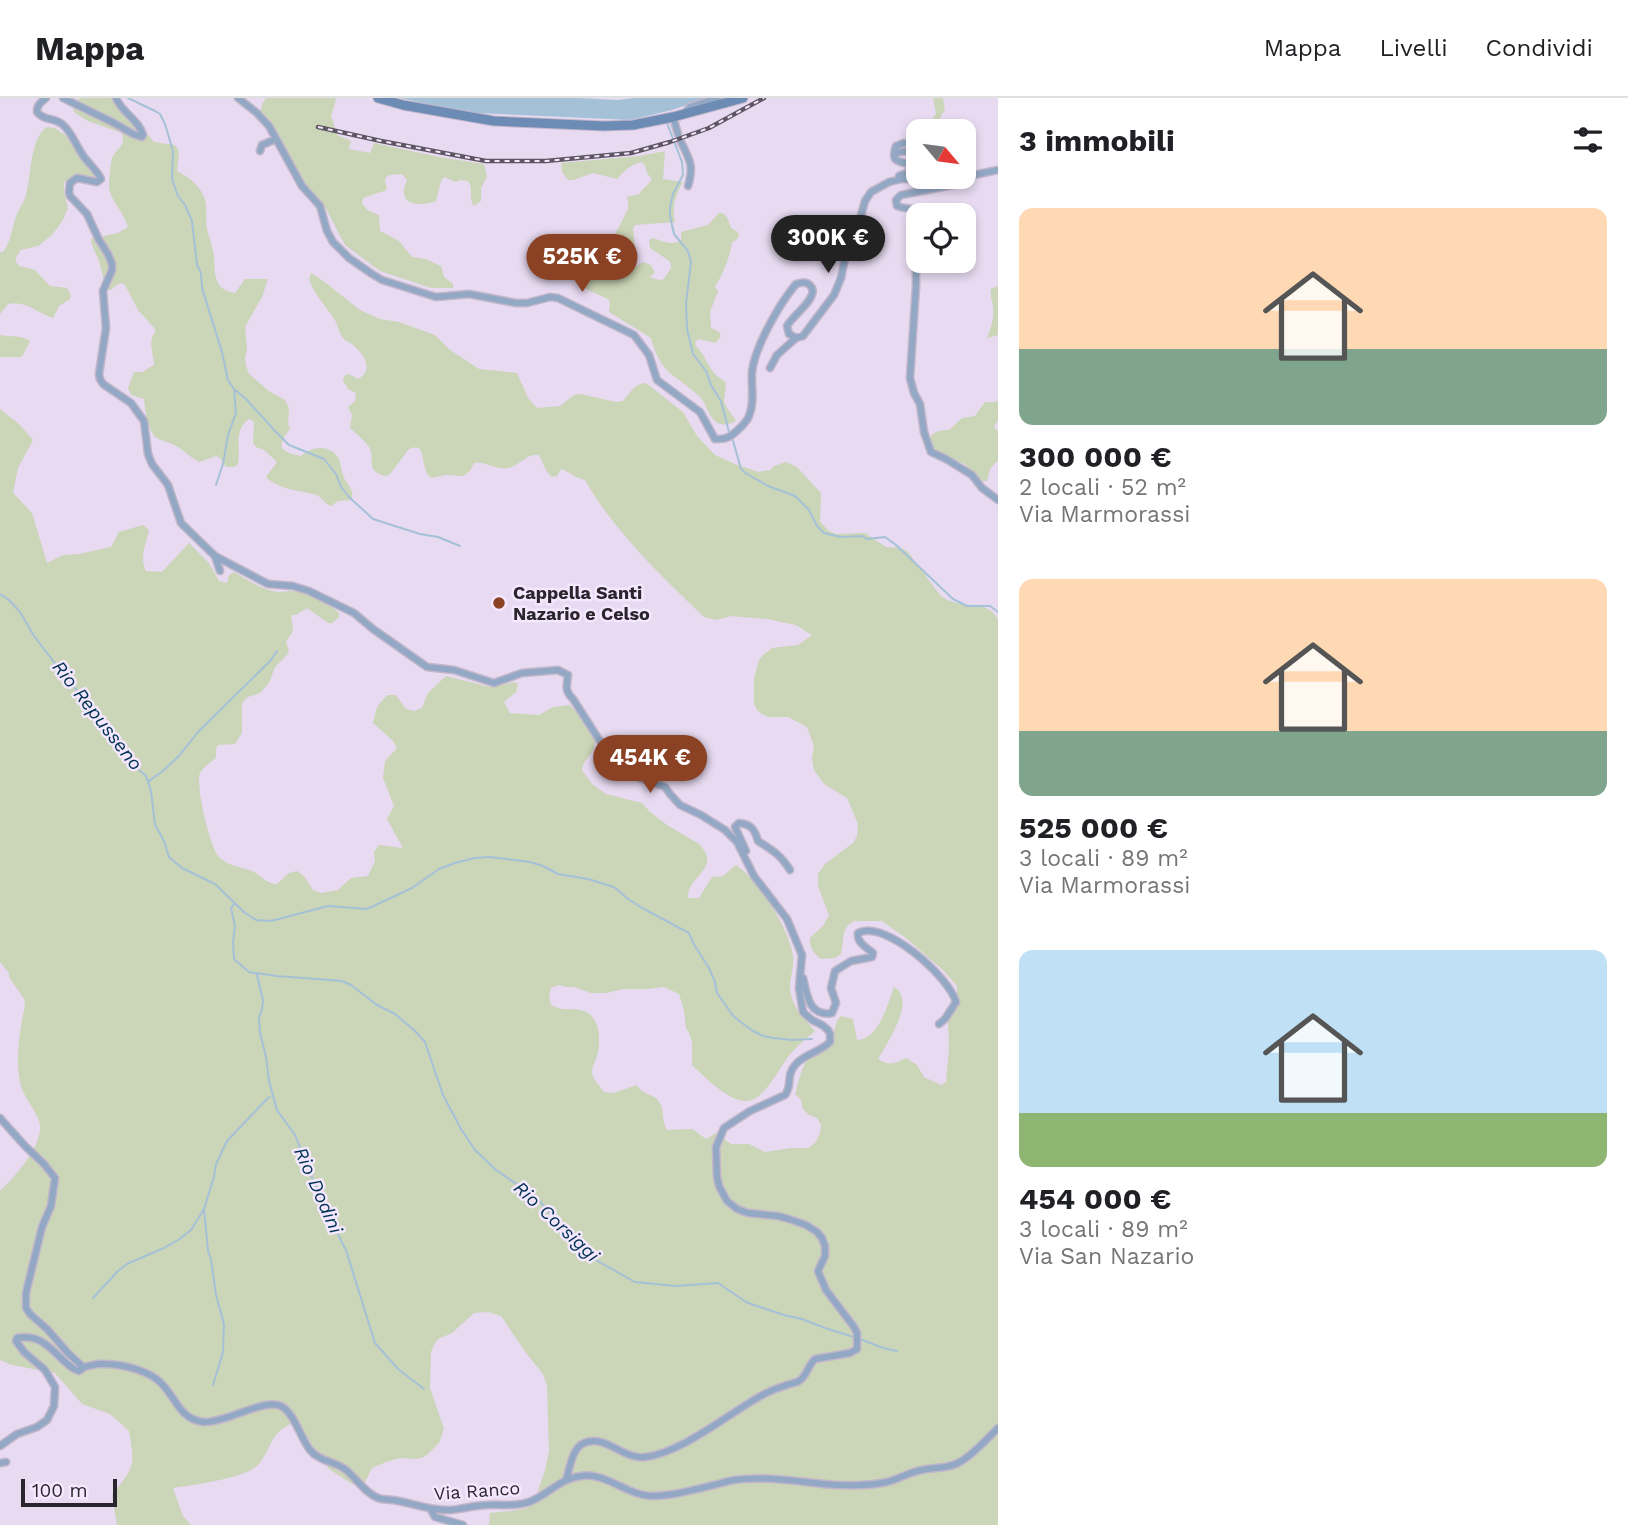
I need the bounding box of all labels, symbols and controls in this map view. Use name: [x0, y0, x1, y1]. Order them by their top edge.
text: Mappa: [35, 29, 144, 68]
text: Mappa: [1264, 34, 1341, 62]
text: Livelli: [1379, 34, 1448, 62]
text: Condividi: [1486, 34, 1593, 62]
north arrow: [906, 119, 976, 189]
map controls: [906, 119, 976, 273]
icon: filters: [1569, 121, 1607, 159]
text: 3 immobili: [1019, 123, 1175, 158]
button: locate: [906, 203, 976, 273]
pin: 300K €: [771, 216, 885, 275]
text: 300K €: [787, 224, 869, 251]
pin: 525K €: [525, 234, 639, 294]
text: 525K €: [542, 243, 622, 270]
icon: home: [1250, 253, 1376, 379]
text: 300 000 €: [1019, 439, 1172, 474]
text: 2 locali · 52 m²: [1019, 474, 1186, 501]
text: Via Marmorassi: [1019, 501, 1190, 528]
place label: Cappella Santi Nazario e Celso: [513, 582, 650, 624]
marker: Cappella Santi Nazario e Celso: [491, 595, 507, 611]
icon: home: [1250, 624, 1376, 750]
water label: Rio Repusseno: [48, 656, 148, 775]
pin: 454K €: [593, 736, 707, 795]
text: 454K €: [609, 744, 691, 771]
text: 525 000 €: [1019, 810, 1168, 845]
text: 3 locali · 89 m²: [1019, 845, 1188, 872]
text: Via Marmorassi: [1019, 872, 1190, 899]
icon: home: [1250, 995, 1376, 1121]
water label: Rio Dodini: [289, 1143, 348, 1238]
water label: Rio Corsiggi: [509, 1176, 605, 1267]
text: 454 000 €: [1019, 1181, 1171, 1216]
text: 3 locali · 89 m²: [1019, 1216, 1188, 1243]
text: Via San Nazario: [1019, 1243, 1194, 1270]
scale bar: [21, 1476, 117, 1508]
street label: Via Ranco: [433, 1477, 521, 1504]
text: 100 m: [32, 1479, 88, 1502]

